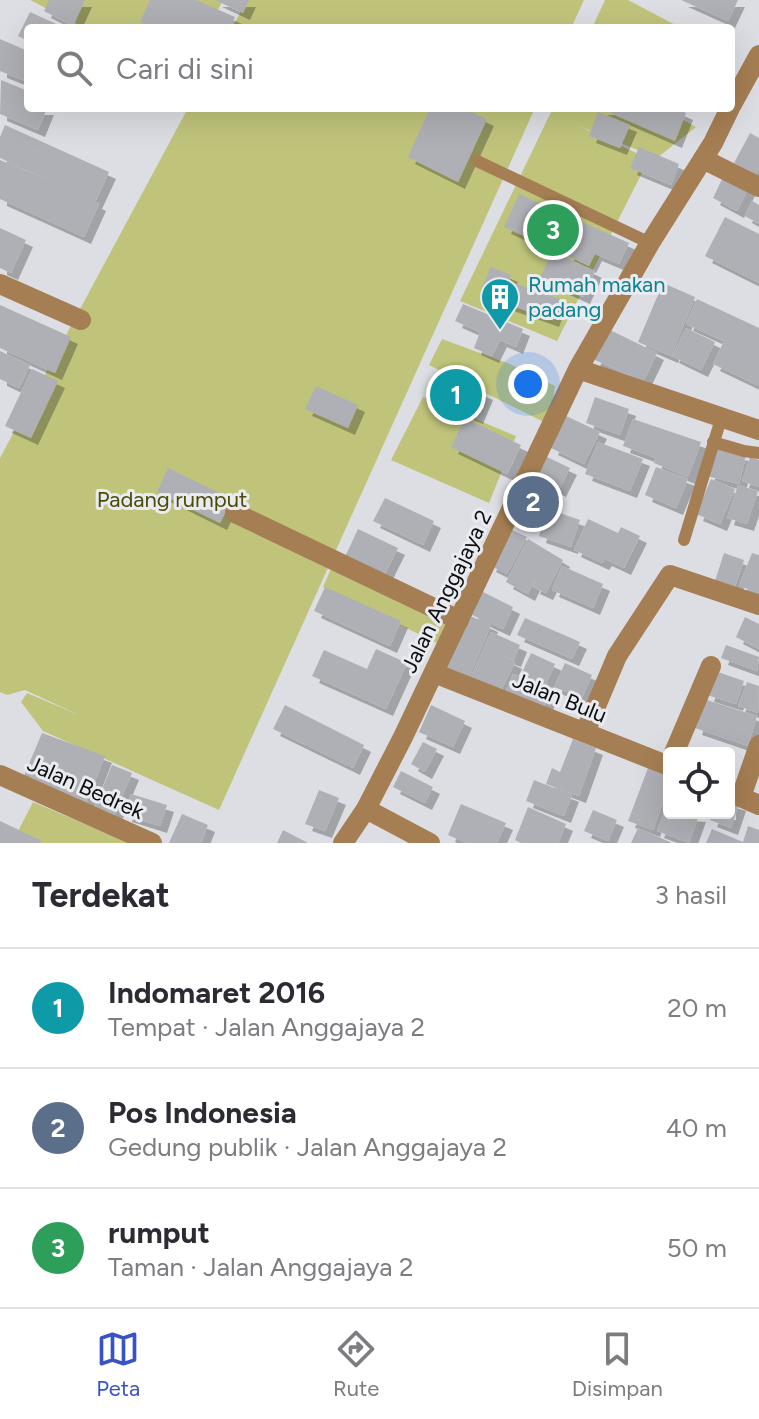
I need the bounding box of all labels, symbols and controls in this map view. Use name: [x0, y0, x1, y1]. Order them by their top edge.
search box: [24, 24, 735, 112]
icon: search: [52, 46, 96, 90]
text: Cari di sini: [116, 50, 254, 87]
pin: 3: [527, 200, 579, 260]
place label: Rumah makan padang: [528, 271, 666, 323]
building icon: Rumah makan padang: [479, 276, 521, 331]
your location: [508, 364, 548, 404]
pin: 1: [430, 365, 482, 425]
pin: 2: [507, 472, 559, 532]
park label: Padang rumput: [97, 486, 247, 513]
street label: Jalan Anggajaya 2: [395, 505, 498, 677]
street label: Jalan Bulu: [509, 666, 611, 729]
map controls: [663, 747, 735, 819]
button: locate: [663, 747, 735, 819]
street label: Jalan Bedrek: [23, 750, 149, 825]
text: Terdekat: [32, 875, 170, 916]
text: 3 hasil: [655, 879, 727, 911]
text: Indomaret 2016: [108, 974, 325, 1011]
text: 1: [53, 992, 63, 1024]
text: 20 m: [667, 992, 727, 1024]
text: Tempat · Jalan Anggajaya 2: [108, 1011, 425, 1043]
text: Pos Indonesia: [108, 1094, 297, 1131]
text: 2: [50, 1112, 66, 1144]
text: 40 m: [666, 1112, 727, 1144]
text: Gedung publik · Jalan Anggajaya 2: [108, 1131, 507, 1163]
text: rumput: [108, 1214, 210, 1251]
text: 3: [51, 1232, 65, 1264]
text: 50 m: [667, 1232, 727, 1264]
text: Taman · Jalan Anggajaya 2: [108, 1251, 413, 1283]
tab: Peta: [96, 1327, 140, 1402]
tab: Rute: [333, 1327, 379, 1402]
tab: Disimpan: [572, 1327, 663, 1402]

